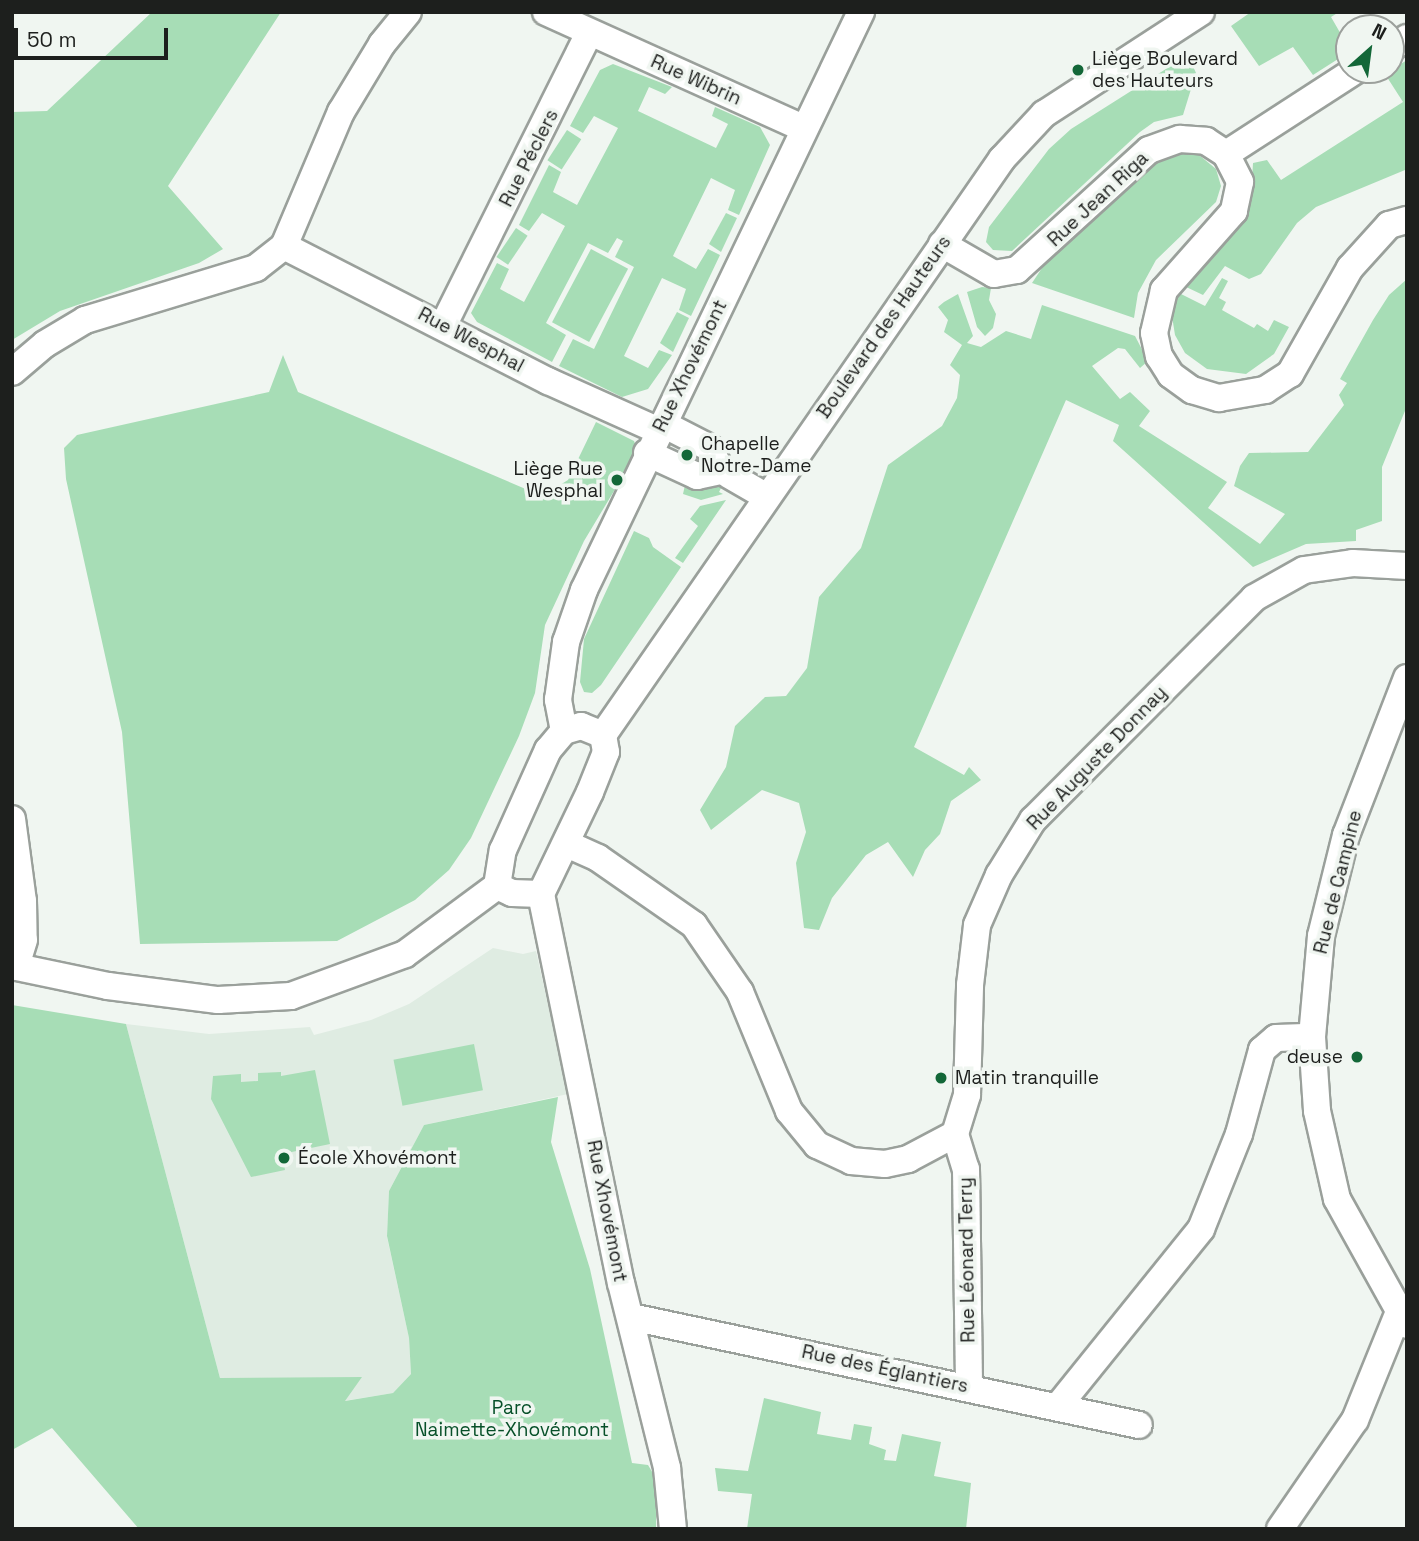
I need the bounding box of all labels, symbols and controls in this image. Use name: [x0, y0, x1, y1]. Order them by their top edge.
scale bar: [18, 14, 172, 58]
north arrow: [1335, 14, 1405, 84]
text: N: [1368, 18, 1391, 46]
text: 50 m: [27, 26, 77, 53]
place label: Liège Boulevard des Hauteurs: [1092, 48, 1238, 92]
street label: Rue Wibrin: [647, 50, 745, 110]
marker: Liège Boulevard des Hauteurs: [1070, 62, 1086, 78]
street label: Rue Péclers: [495, 105, 563, 211]
street label: Rue Jean Riga: [1043, 147, 1153, 251]
street label: Boulevard des Hauteurs: [812, 231, 956, 423]
street label: Rue Xhovémont: [648, 296, 732, 436]
street label: Rue Wesphal: [414, 303, 528, 377]
place label: Chapelle Notre-Dame: [701, 433, 812, 477]
marker: Chapelle Notre-Dame: [679, 447, 695, 463]
place label: Liège Rue Wesphal: [514, 458, 603, 502]
marker: Liège Rue Wesphal: [609, 472, 625, 488]
street label: Rue Auguste Donnay: [1022, 681, 1172, 835]
street label: Rue de Campine: [1309, 808, 1367, 956]
place label: deuse: [1287, 1046, 1343, 1068]
marker: deuse: [1349, 1049, 1365, 1065]
place label: Matin tranquille: [955, 1067, 1099, 1089]
marker: Matin tranquille: [933, 1070, 949, 1086]
street label: Rue Xhovémont: [582, 1138, 632, 1284]
place label: École Xhovémont: [298, 1147, 457, 1169]
marker: École Xhovémont: [276, 1150, 292, 1166]
street label: Rue Léonard Terry: [954, 1177, 980, 1343]
street label: Rue des Églantiers: [800, 1340, 970, 1398]
park label: Parc Naimette-Xhovémont: [415, 1397, 609, 1441]

